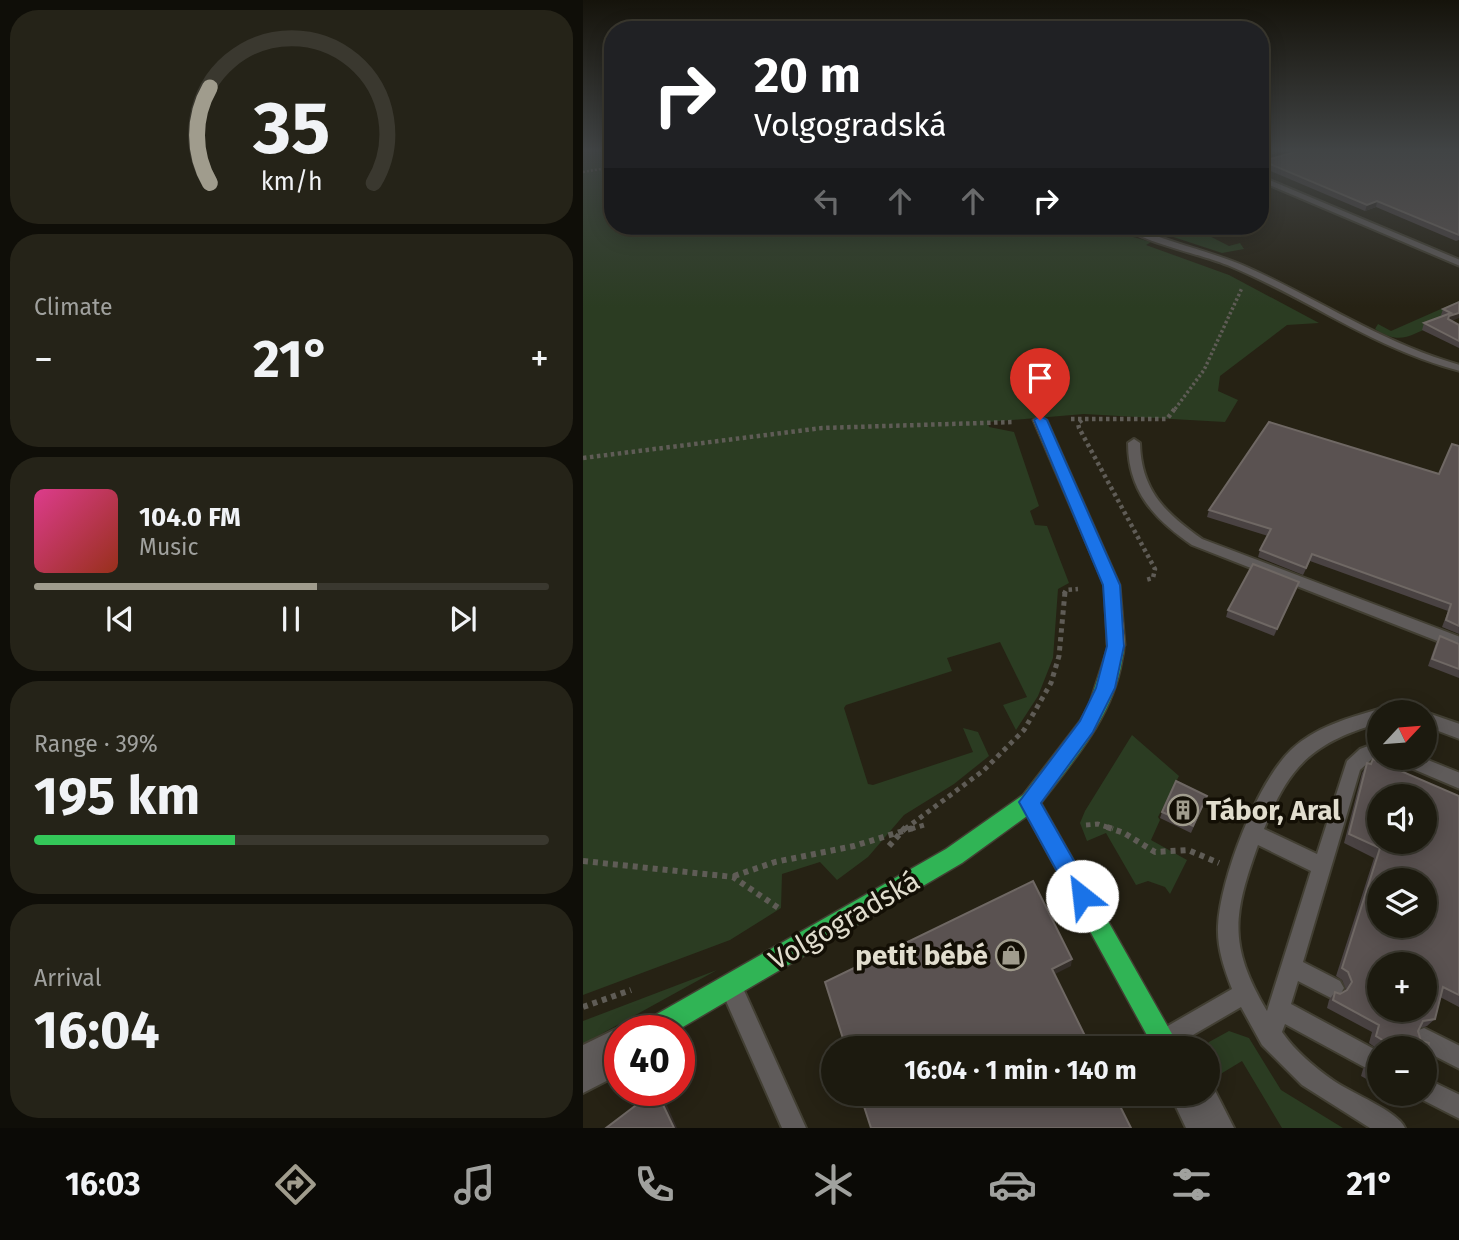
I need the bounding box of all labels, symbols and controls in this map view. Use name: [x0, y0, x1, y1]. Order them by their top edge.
text: 20 m: [754, 46, 861, 105]
icon: right: [639, 49, 730, 140]
text: 35: [252, 85, 330, 172]
text: Volgogradská: [754, 106, 947, 144]
text: km/h: [261, 167, 322, 197]
icon: left: [808, 182, 846, 220]
icon: ahead: [881, 182, 919, 220]
icon: ahead: [954, 182, 992, 220]
icon: right: [1027, 182, 1065, 220]
text: Climate: [34, 293, 113, 321]
text: 21°: [253, 328, 330, 391]
text: −: [34, 336, 53, 382]
text: +: [530, 336, 549, 382]
pin: [1010, 348, 1070, 420]
icon: arrive: [1021, 359, 1059, 397]
text: 104.0 FM: [139, 502, 241, 533]
text: Music: [139, 533, 199, 561]
icon: previous: [101, 600, 139, 638]
icon: pause: [272, 600, 310, 638]
icon: next: [444, 600, 482, 638]
north arrow: [1367, 700, 1437, 770]
map controls: [1367, 700, 1437, 1106]
text: Range · 39%: [34, 730, 158, 758]
text: 195 km: [34, 765, 200, 828]
button: sound: [1367, 784, 1437, 854]
building icon: Tábor, Aral: [1166, 793, 1200, 827]
place label: Tábor, Aral: [1206, 794, 1341, 827]
position arrow: [1045, 859, 1119, 933]
street label: Volgogradská: [763, 864, 925, 977]
button: layers: [1367, 868, 1437, 938]
shop icon: petit bébé: [994, 938, 1028, 972]
place label: petit bébé: [855, 939, 988, 972]
button: +: [1367, 952, 1437, 1022]
text: Arrival: [34, 964, 101, 992]
text: 16:04: [34, 999, 160, 1062]
speed limit sign: 40: [604, 1015, 695, 1106]
button: −: [1367, 1036, 1437, 1106]
text: 16:04 · 1 min · 140 m: [904, 1055, 1137, 1086]
icon: directions: [271, 1160, 320, 1209]
icon: music: [450, 1160, 499, 1209]
icon: phone: [630, 1160, 679, 1209]
icon: climate: [809, 1160, 858, 1209]
icon: car: [988, 1160, 1037, 1209]
icon: filters: [1167, 1160, 1216, 1209]
text: 16:03: [65, 1165, 141, 1203]
text: 21°: [1347, 1165, 1394, 1203]

